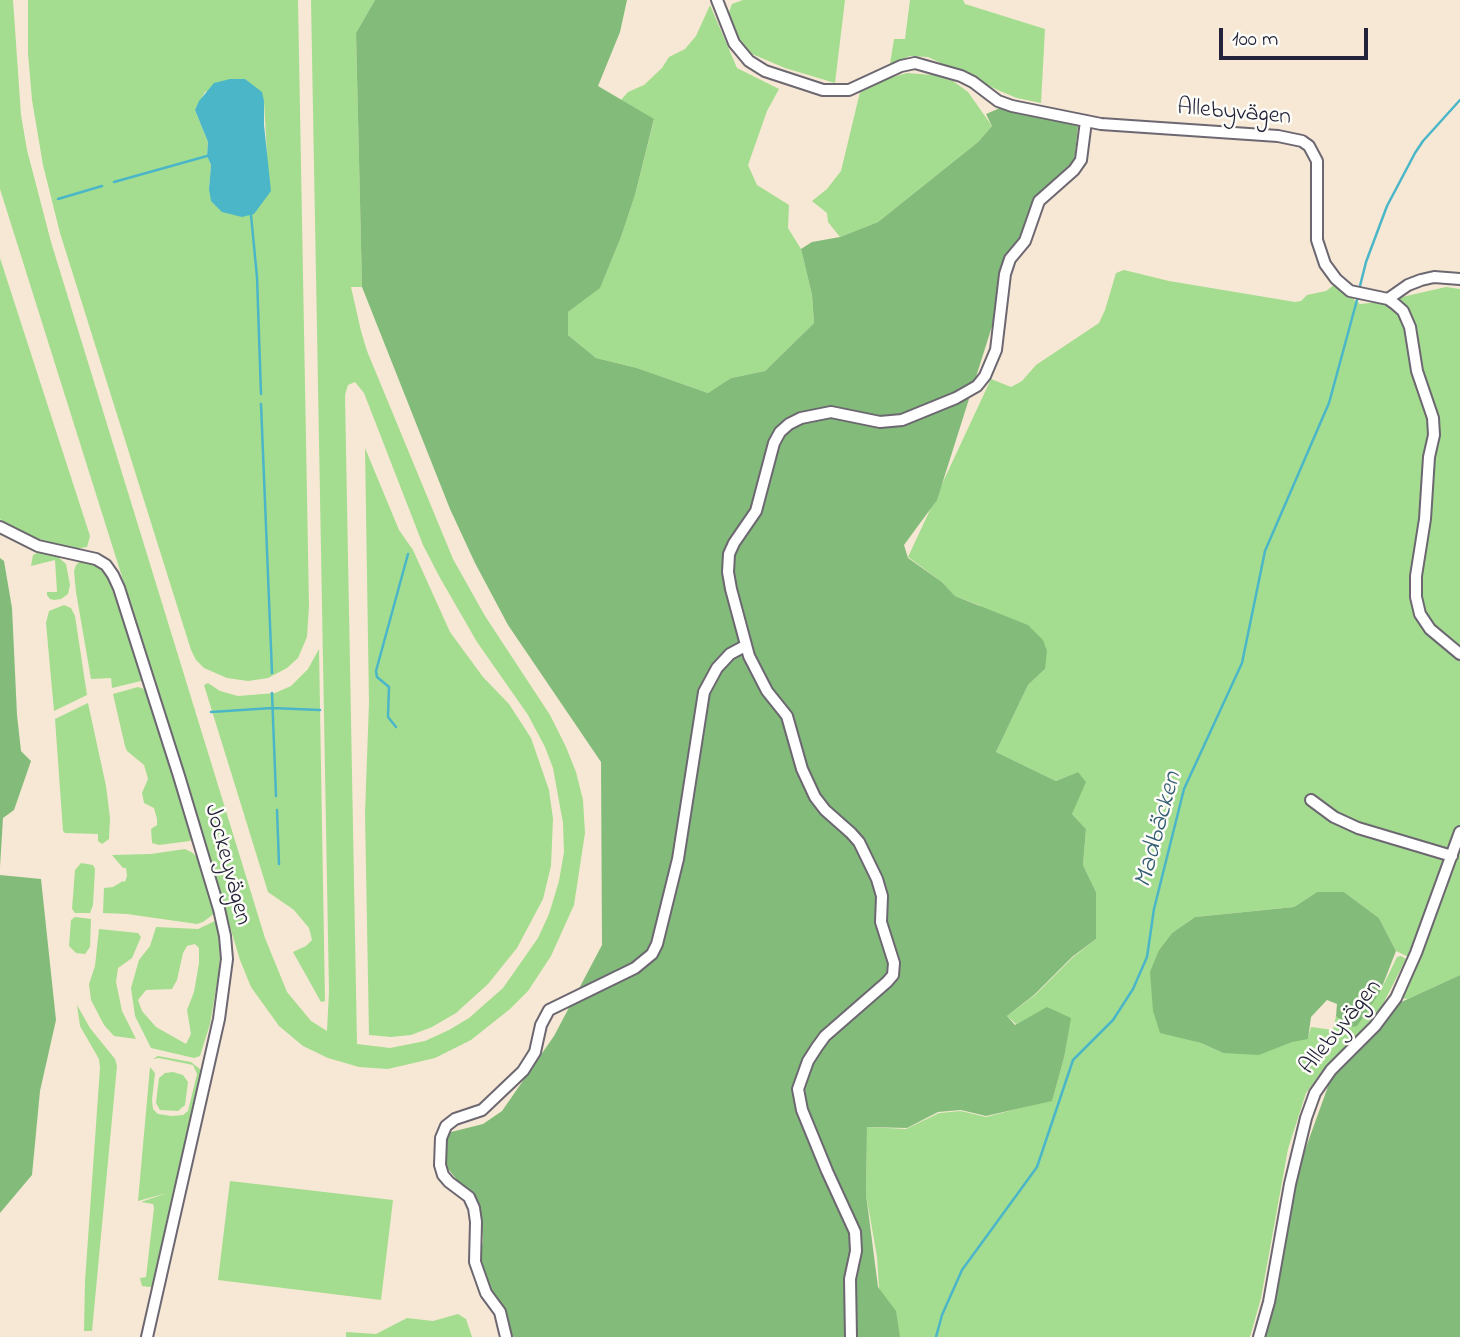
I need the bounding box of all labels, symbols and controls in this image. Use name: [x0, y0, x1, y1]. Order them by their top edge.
scale bar: [1222, 14, 1371, 58]
text: 100 m: [1232, 25, 1278, 55]
street label: Allebyvägen: [1176, 95, 1292, 133]
water label: Madbäcken: [1130, 769, 1190, 891]
street label: Jockeyvägen: [196, 801, 256, 929]
street label: Allebyvägen: [1295, 974, 1389, 1082]

